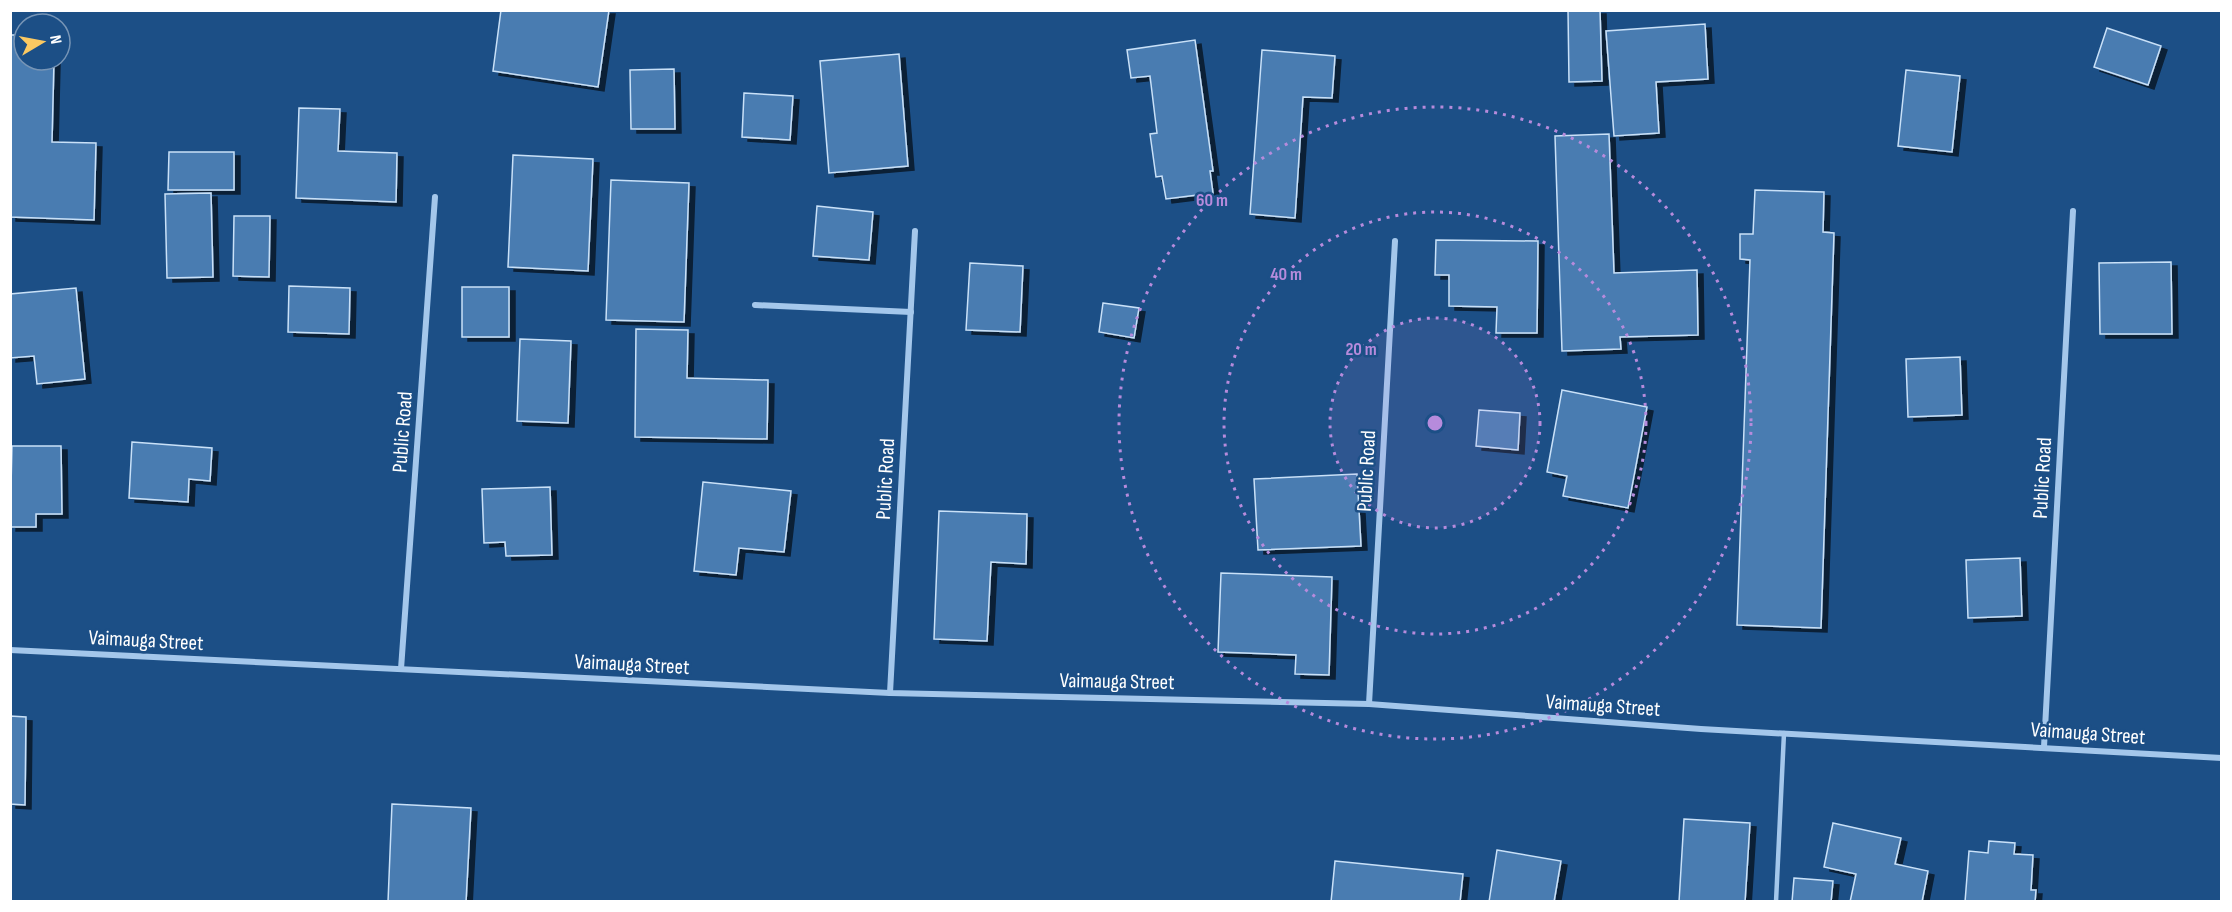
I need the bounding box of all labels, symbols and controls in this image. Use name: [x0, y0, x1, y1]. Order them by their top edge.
north arrow: [12, 12, 72, 72]
text: N: [45, 34, 65, 46]
text: 60 m: [1196, 190, 1228, 211]
text: 40 m: [1270, 264, 1302, 285]
text: 20 m: [1345, 339, 1377, 360]
street label: Public Road: [387, 391, 418, 473]
centre of rings: [1425, 413, 1445, 433]
street label: Public Road: [1352, 430, 1381, 512]
street label: Public Road: [2028, 437, 2057, 519]
street label: Public Road: [871, 438, 900, 520]
street label: Vaimauga Street: [88, 625, 204, 656]
street label: Vaimauga Street: [574, 649, 690, 680]
street label: Vaimauga Street: [1059, 668, 1175, 695]
street label: Vaimauga Street: [1545, 689, 1661, 722]
street label: Vaimauga Street: [2030, 717, 2146, 750]

